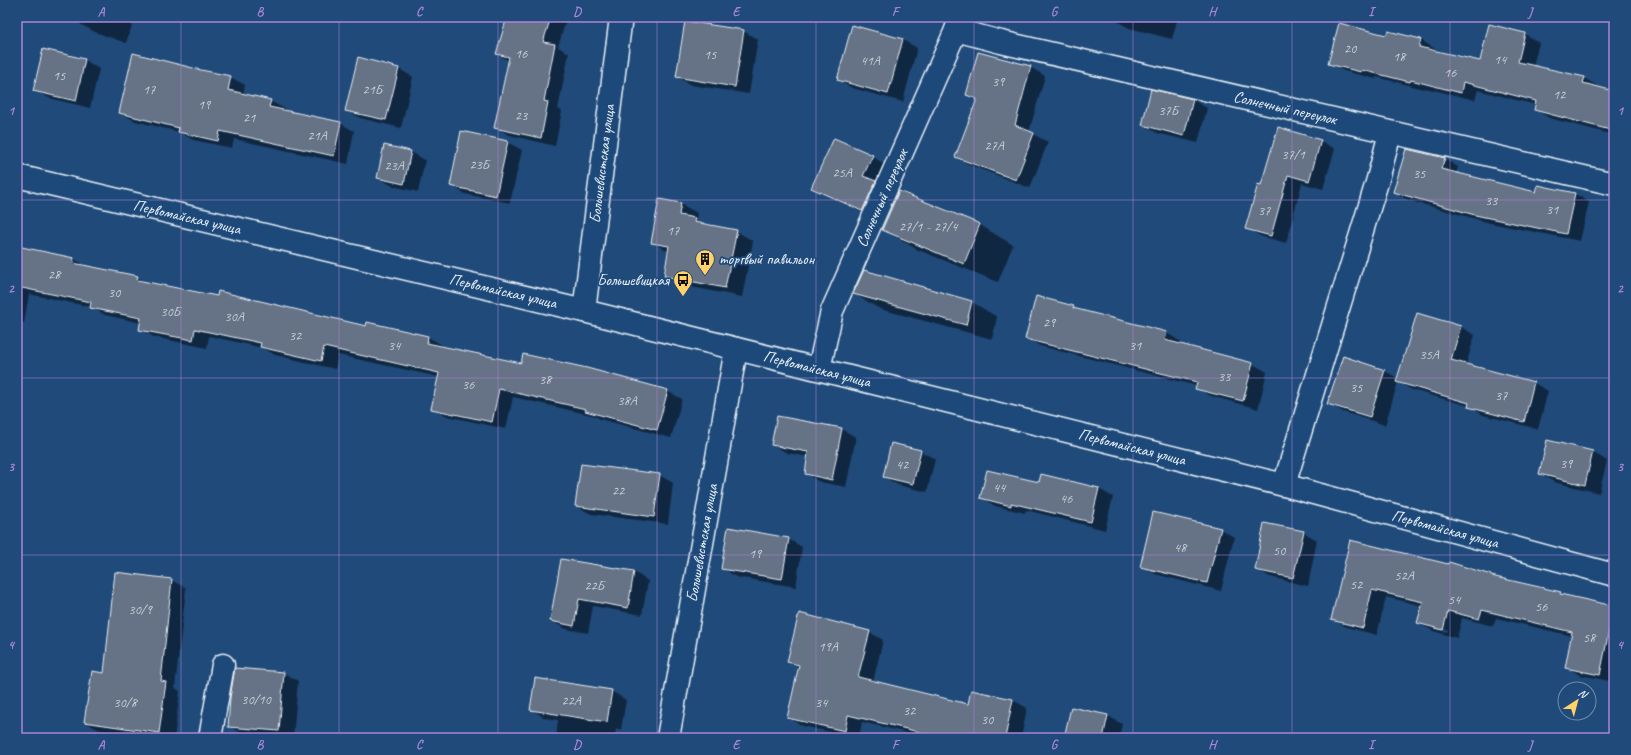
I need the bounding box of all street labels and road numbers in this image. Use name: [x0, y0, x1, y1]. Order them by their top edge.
street label: Солнечный переулок: [1232, 86, 1341, 130]
street label: Большевистская улица: [585, 102, 619, 224]
street label: Солнечный переулок: [851, 144, 913, 250]
street label: Первомайская улица: [131, 195, 244, 239]
street label: Первомайская улица: [447, 269, 560, 313]
street label: Первомайская улица: [761, 346, 874, 392]
street label: Первомайская улица: [1076, 424, 1189, 470]
street label: Большевистская улица: [682, 481, 722, 604]
street label: Первомайская улица: [1389, 505, 1502, 553]

